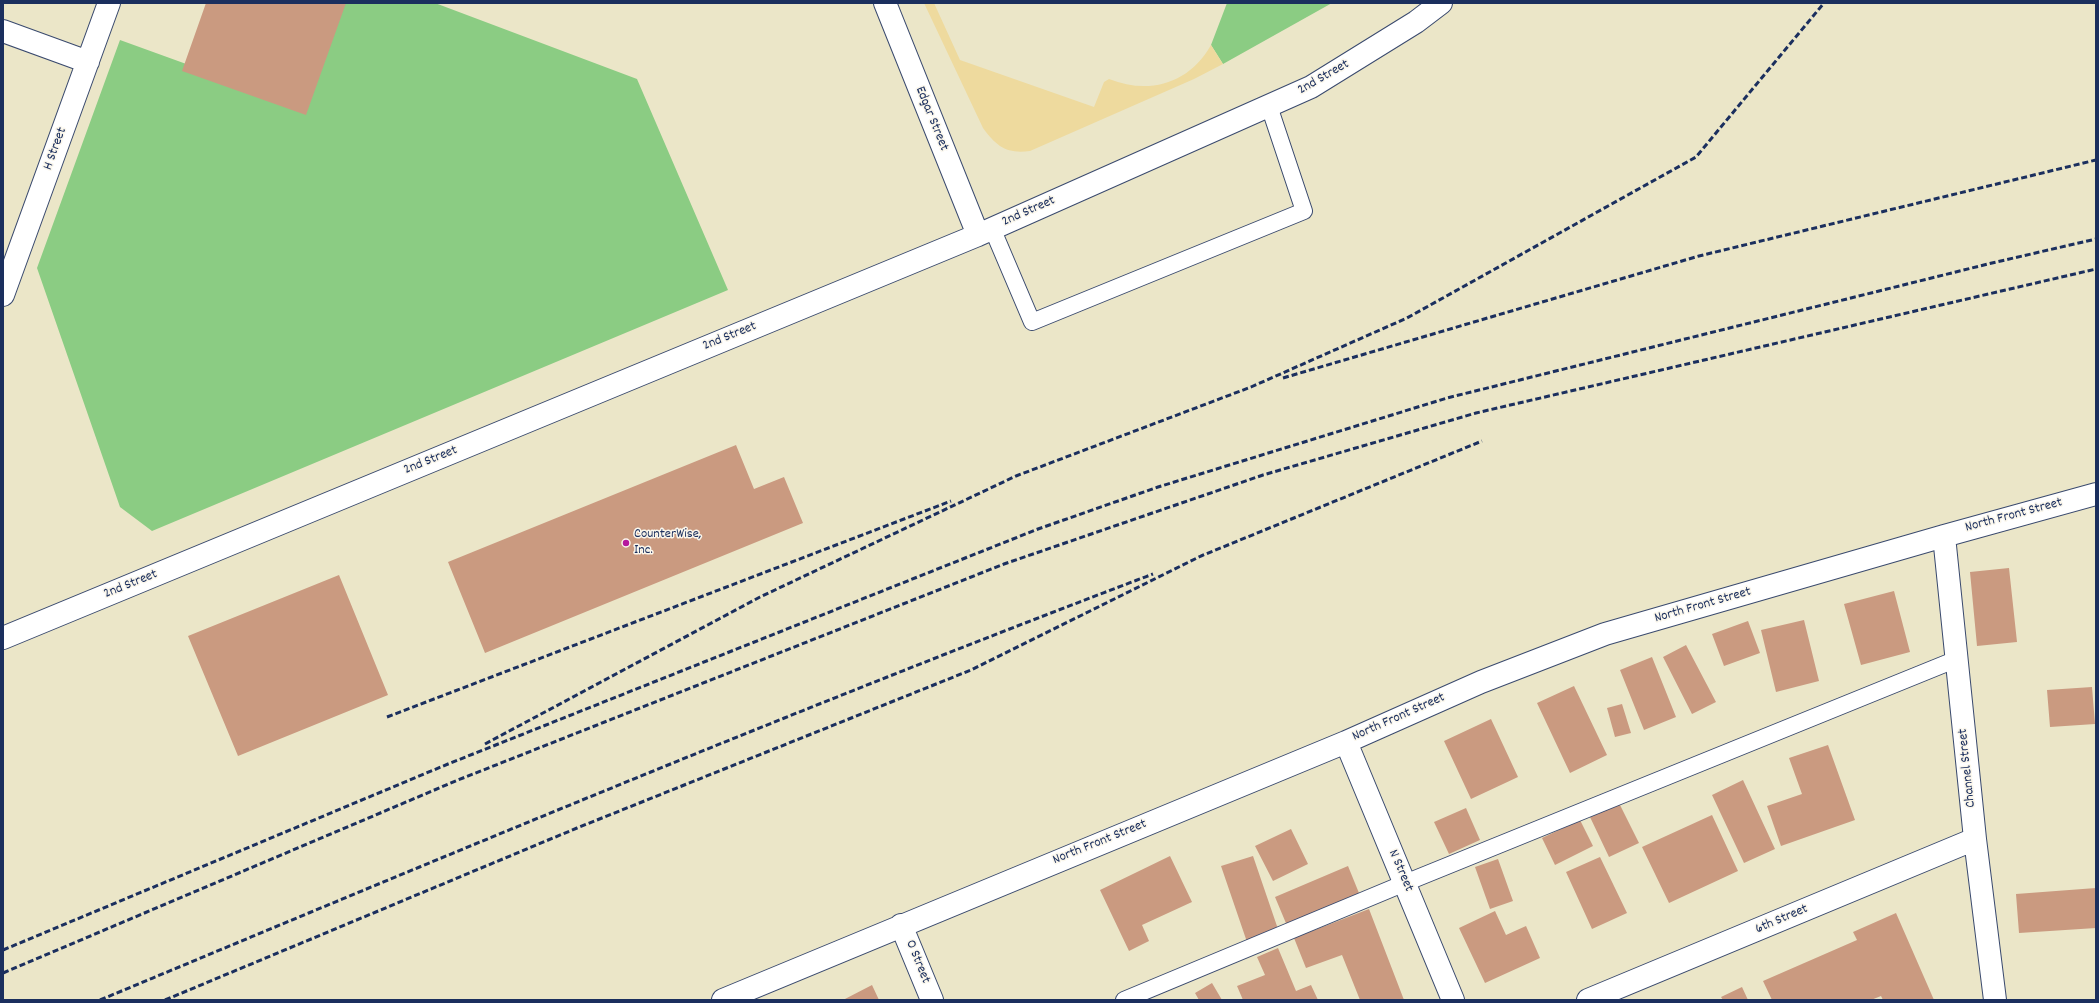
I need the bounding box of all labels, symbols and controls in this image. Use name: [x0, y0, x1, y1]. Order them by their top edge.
street label: 2nd Street: [1295, 57, 1353, 99]
street label: Edgar Street: [910, 84, 952, 154]
street label: H Street: [41, 125, 71, 173]
street label: 2nd Street: [1000, 193, 1058, 231]
street label: 2nd Street: [701, 319, 759, 355]
street label: 2nd Street: [402, 443, 460, 479]
street label: North Front Street: [1964, 495, 2064, 537]
place label: CounterWise, Inc.: [634, 527, 701, 560]
marker: CounterWise, Inc.: [621, 538, 631, 548]
street label: 2nd Street: [102, 567, 160, 603]
street label: North Front Street: [1653, 584, 1753, 628]
street label: North Front Street: [1350, 690, 1448, 746]
street label: Channel Street: [1955, 728, 1981, 808]
street label: North Front Street: [1051, 817, 1149, 869]
street label: N Street: [1384, 847, 1416, 895]
street label: 6th Street: [1753, 901, 1811, 939]
street label: O Street: [901, 938, 933, 986]

